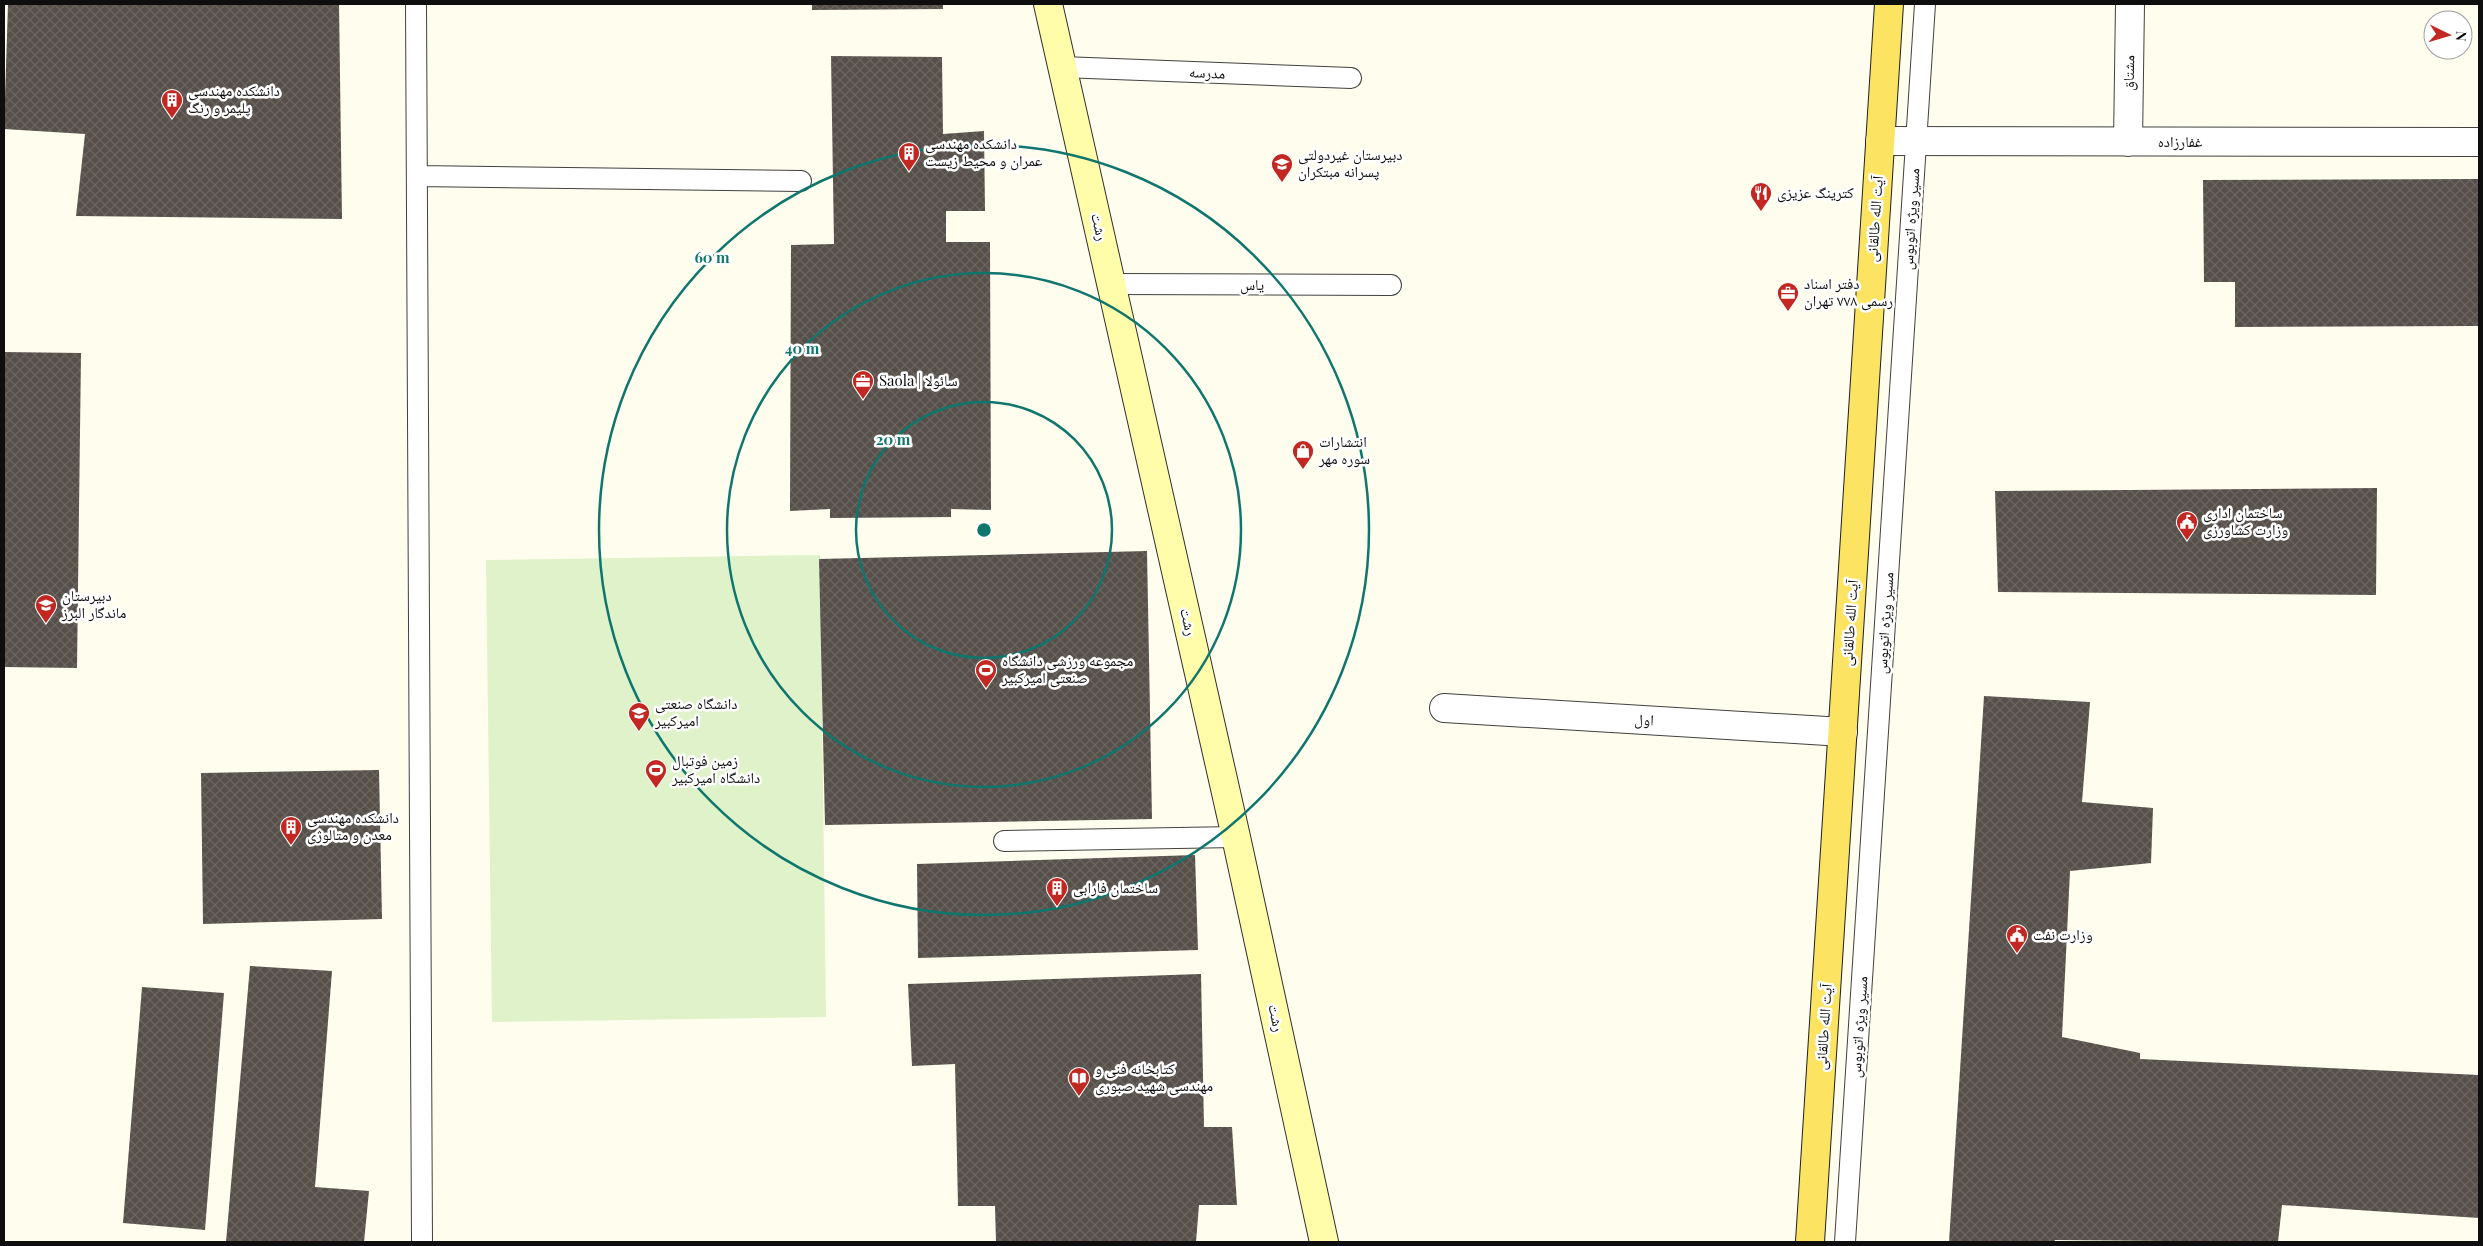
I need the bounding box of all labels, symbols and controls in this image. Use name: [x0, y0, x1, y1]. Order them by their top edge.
north arrow: [2423, 10, 2473, 60]
text: N: [2452, 30, 2471, 42]
street label: مشتاق: [2118, 55, 2139, 91]
street label: مدرسه: [1189, 61, 1226, 83]
place label: دانشکده مهندسی پلیمر و رنگ: [188, 80, 280, 117]
building icon: دانشکده مهندسی پلیمر و رنگ: [160, 88, 184, 119]
street label: غفارزاده: [2158, 131, 2203, 151]
place label: دانشکده مهندسی عمران و محیط زیست: [925, 133, 1043, 171]
building icon: دانشکده مهندسی عمران و محیط زیست: [897, 141, 921, 172]
place label: دبیرستان غیردولتی پسرانه مبتکران: [1298, 144, 1403, 182]
school or university icon: دبیرستان غیردولتی پسرانه مبتکران: [1270, 152, 1294, 183]
street label: مسیر ویژه اتوبوس: [1896, 167, 1925, 271]
street label: آیت الله طالقانی: [1861, 174, 1888, 263]
restaurant icon: کترینگ عزیزی: [1749, 181, 1773, 212]
place label: کترینگ عزیزی: [1777, 182, 1854, 203]
street label: رشت: [1087, 211, 1113, 243]
text: 60 m: [694, 247, 730, 267]
place label: دفتر اسناد رسمی ۷۷۸ تهران: [1804, 273, 1893, 311]
street label: یاس: [1240, 274, 1264, 295]
office icon: دفتر اسناد رسمی ۷۷۸ تهران: [1776, 281, 1800, 312]
text: 40 m: [785, 338, 820, 358]
office icon: Saola | سائولا: [851, 369, 875, 400]
place label: Saola | سائولا: [879, 370, 958, 390]
text: 20 m: [876, 429, 911, 449]
place label: انتشارات سوره مهر: [1318, 431, 1370, 468]
shop icon: انتشارات سوره مهر: [1291, 439, 1315, 470]
place label: ساختمان اداری وزارت کشاورزی: [2203, 502, 2288, 540]
public building icon: ساختمان اداری وزارت کشاورزی: [2175, 510, 2199, 541]
centre of rings: [975, 521, 993, 539]
street label: مسیر ویژه اتوبوس: [1870, 571, 1899, 675]
street label: آیت الله طالقانی: [1836, 578, 1863, 667]
place label: دبیرستان ماندگار البرز: [61, 585, 127, 622]
school or university icon: دبیرستان ماندگار البرز: [34, 593, 58, 624]
street label: رشت: [1176, 606, 1202, 638]
place label: مجموعه ورزشی دانشگاه صنعتی امیرکبیر: [1001, 650, 1133, 688]
sports icon: مجموعه ورزشی دانشگاه صنعتی امیرکبیر: [974, 658, 998, 689]
place label: دانشگاه صنعتی امیرکبیر: [654, 693, 737, 730]
school or university icon: دانشگاه صنعتی امیرکبیر: [627, 701, 651, 732]
street label: اول: [1634, 709, 1654, 730]
place label: زمین فوتبال دانشگاه امیرکبیر: [671, 750, 760, 787]
sports icon: زمین فوتبال دانشگاه امیرکبیر: [644, 758, 668, 789]
place label: دانشکده مهندسی معدن و متالوژی: [307, 807, 399, 845]
building icon: دانشکده مهندسی معدن و متالوژی: [279, 815, 303, 846]
building icon: ساختمان فارابی: [1045, 876, 1069, 907]
place label: ساختمان فارابی: [1073, 877, 1158, 898]
public building icon: وزارت نفت: [2005, 923, 2029, 954]
place label: وزارت نفت: [2033, 924, 2093, 944]
street label: مسیر ویژه اتوبوس: [1844, 975, 1873, 1079]
street label: آیت الله طالقانی: [1810, 982, 1837, 1071]
street label: رشت: [1264, 1002, 1290, 1034]
place label: کتابخانه فنی و مهندسی شهید صبوری: [1095, 1058, 1213, 1096]
library icon: کتابخانه فنی و مهندسی شهید صبوری: [1067, 1066, 1091, 1097]

